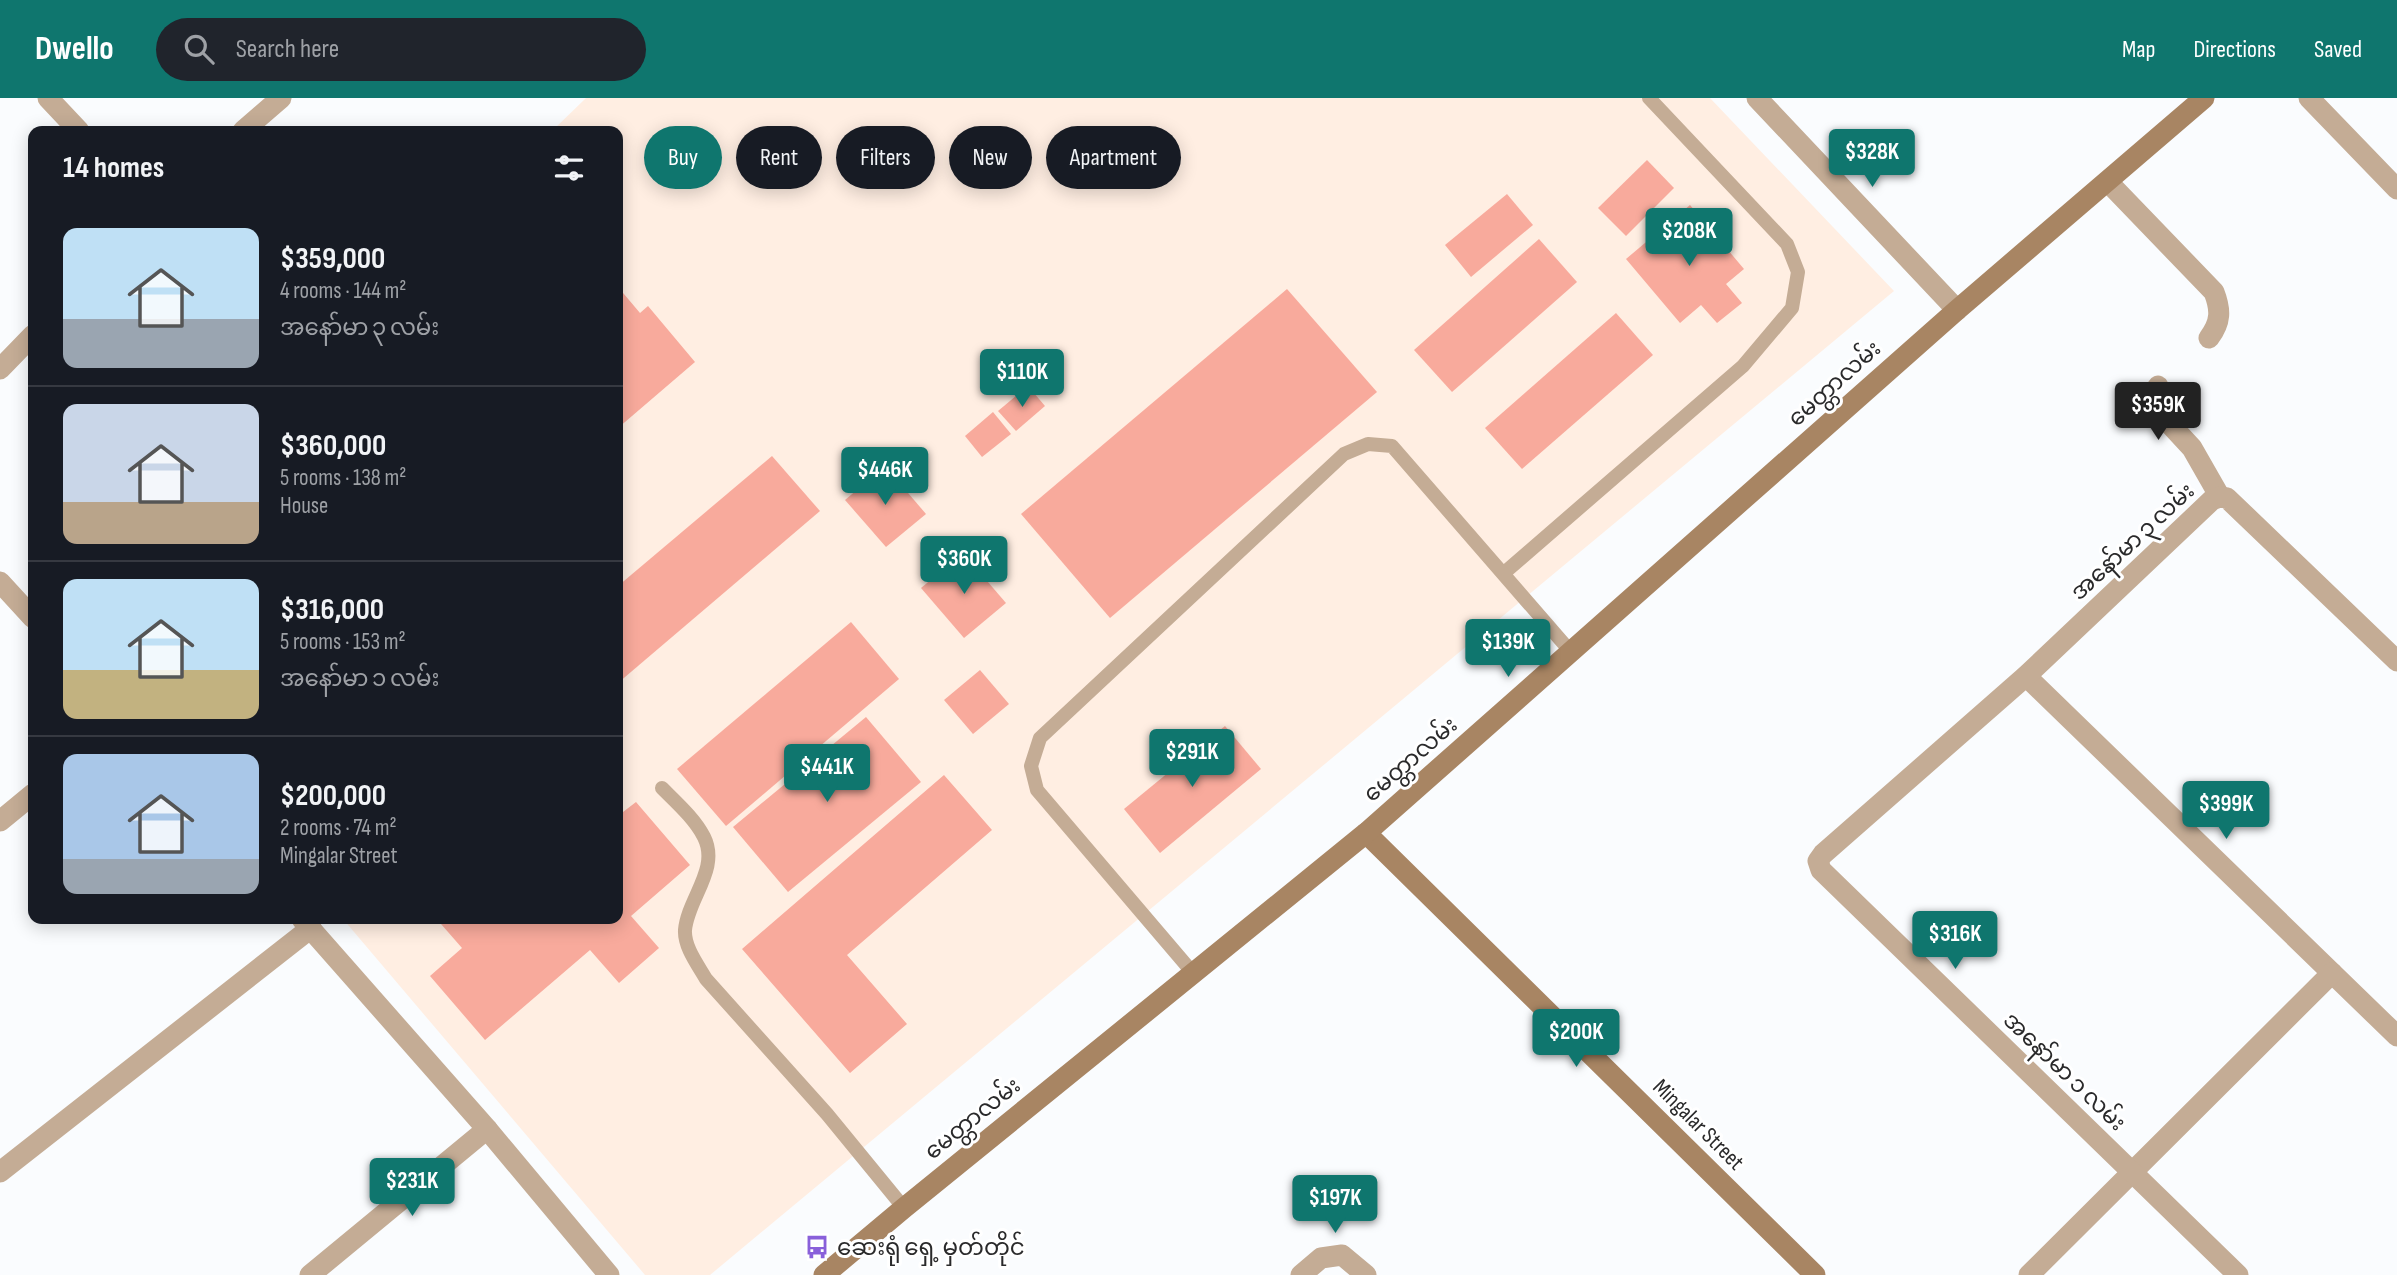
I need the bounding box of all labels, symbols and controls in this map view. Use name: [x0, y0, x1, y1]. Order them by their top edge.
search box: [156, 18, 646, 81]
text: Dwello: [35, 29, 114, 69]
icon: search: [180, 30, 218, 68]
text: Search here: [236, 34, 339, 65]
text: Map: [2122, 35, 2155, 64]
text: Directions: [2193, 35, 2276, 64]
text: Saved: [2314, 35, 2362, 64]
chip: Buy: [644, 126, 722, 189]
chip: Rent: [736, 126, 822, 189]
chip: Filters: [836, 126, 935, 189]
chip: New: [949, 126, 1032, 189]
chip: Apartment: [1046, 126, 1181, 189]
pin: $328K: [1823, 130, 1921, 189]
text: $328K: [1845, 138, 1899, 166]
icon: filters: [550, 149, 588, 187]
text: 14 homes: [63, 150, 164, 186]
pin: $208K: [1640, 208, 1738, 268]
text: $208K: [1662, 217, 1716, 245]
text: $359,000: [280, 241, 385, 277]
icon: home: [119, 256, 203, 340]
text: 4 rooms · 144 m²: [280, 277, 406, 305]
text: အနော်မာ ၃ လမ်း: [280, 314, 439, 342]
street label: မေတ္တာလမ်း: [1780, 332, 1890, 436]
pin: $110K: [973, 350, 1071, 409]
text: $110K: [996, 358, 1048, 386]
pin: $359K: [2109, 382, 2207, 442]
text: $359K: [2131, 391, 2185, 419]
text: $360,000: [280, 428, 386, 464]
icon: home: [119, 432, 203, 516]
pin: $446K: [836, 448, 934, 507]
text: $446K: [857, 456, 913, 484]
text: 5 rooms · 138 m²: [280, 464, 406, 492]
street label: အနော်မာ ၃ လမ်း: [2063, 475, 2203, 609]
text: House: [280, 492, 328, 520]
pin: $360K: [915, 536, 1013, 596]
text: $360K: [936, 545, 992, 573]
text: $316,000: [280, 592, 384, 628]
icon: home: [119, 607, 203, 691]
pin: $139K: [1459, 620, 1557, 679]
text: 5 rooms · 153 m²: [280, 628, 406, 656]
text: $139K: [1481, 628, 1535, 656]
text: အနော်မာ ၁ လမ်း: [280, 665, 439, 693]
street label: မေတ္တာလမ်း: [1356, 709, 1466, 811]
pin: $291K: [1143, 730, 1241, 789]
text: $291K: [1165, 738, 1219, 766]
pin: $441K: [778, 744, 876, 804]
text: $441K: [800, 753, 854, 781]
text: $200,000: [280, 778, 386, 814]
icon: home: [119, 782, 203, 866]
pin: $399K: [2177, 782, 2275, 841]
text: $399K: [2198, 790, 2254, 818]
text: 2 rooms · 74 m²: [280, 814, 397, 842]
text: Mingalar Street: [280, 842, 397, 870]
pin: $316K: [1906, 912, 2004, 971]
text: $316K: [1928, 920, 1982, 948]
street label: အနော်မာ ၁ လမ်း: [1994, 1004, 2133, 1140]
pin: $200K: [1527, 1010, 1625, 1069]
text: $200K: [1548, 1018, 1604, 1046]
street label: မေတ္တာလမ်း: [917, 1069, 1029, 1169]
street label: Mingalar Street: [1647, 1073, 1750, 1176]
pin: $231K: [363, 1158, 461, 1218]
text: $231K: [386, 1167, 438, 1195]
pin: $197K: [1286, 1176, 1384, 1235]
text: $197K: [1308, 1184, 1362, 1212]
place label: ဆေးရုံ ရှေ့ မှတ်တိုင်: [837, 1231, 1025, 1266]
bus stop icon: ဆေးရုံ ရှေ့ မှတ်တိုင်: [803, 1233, 831, 1261]

